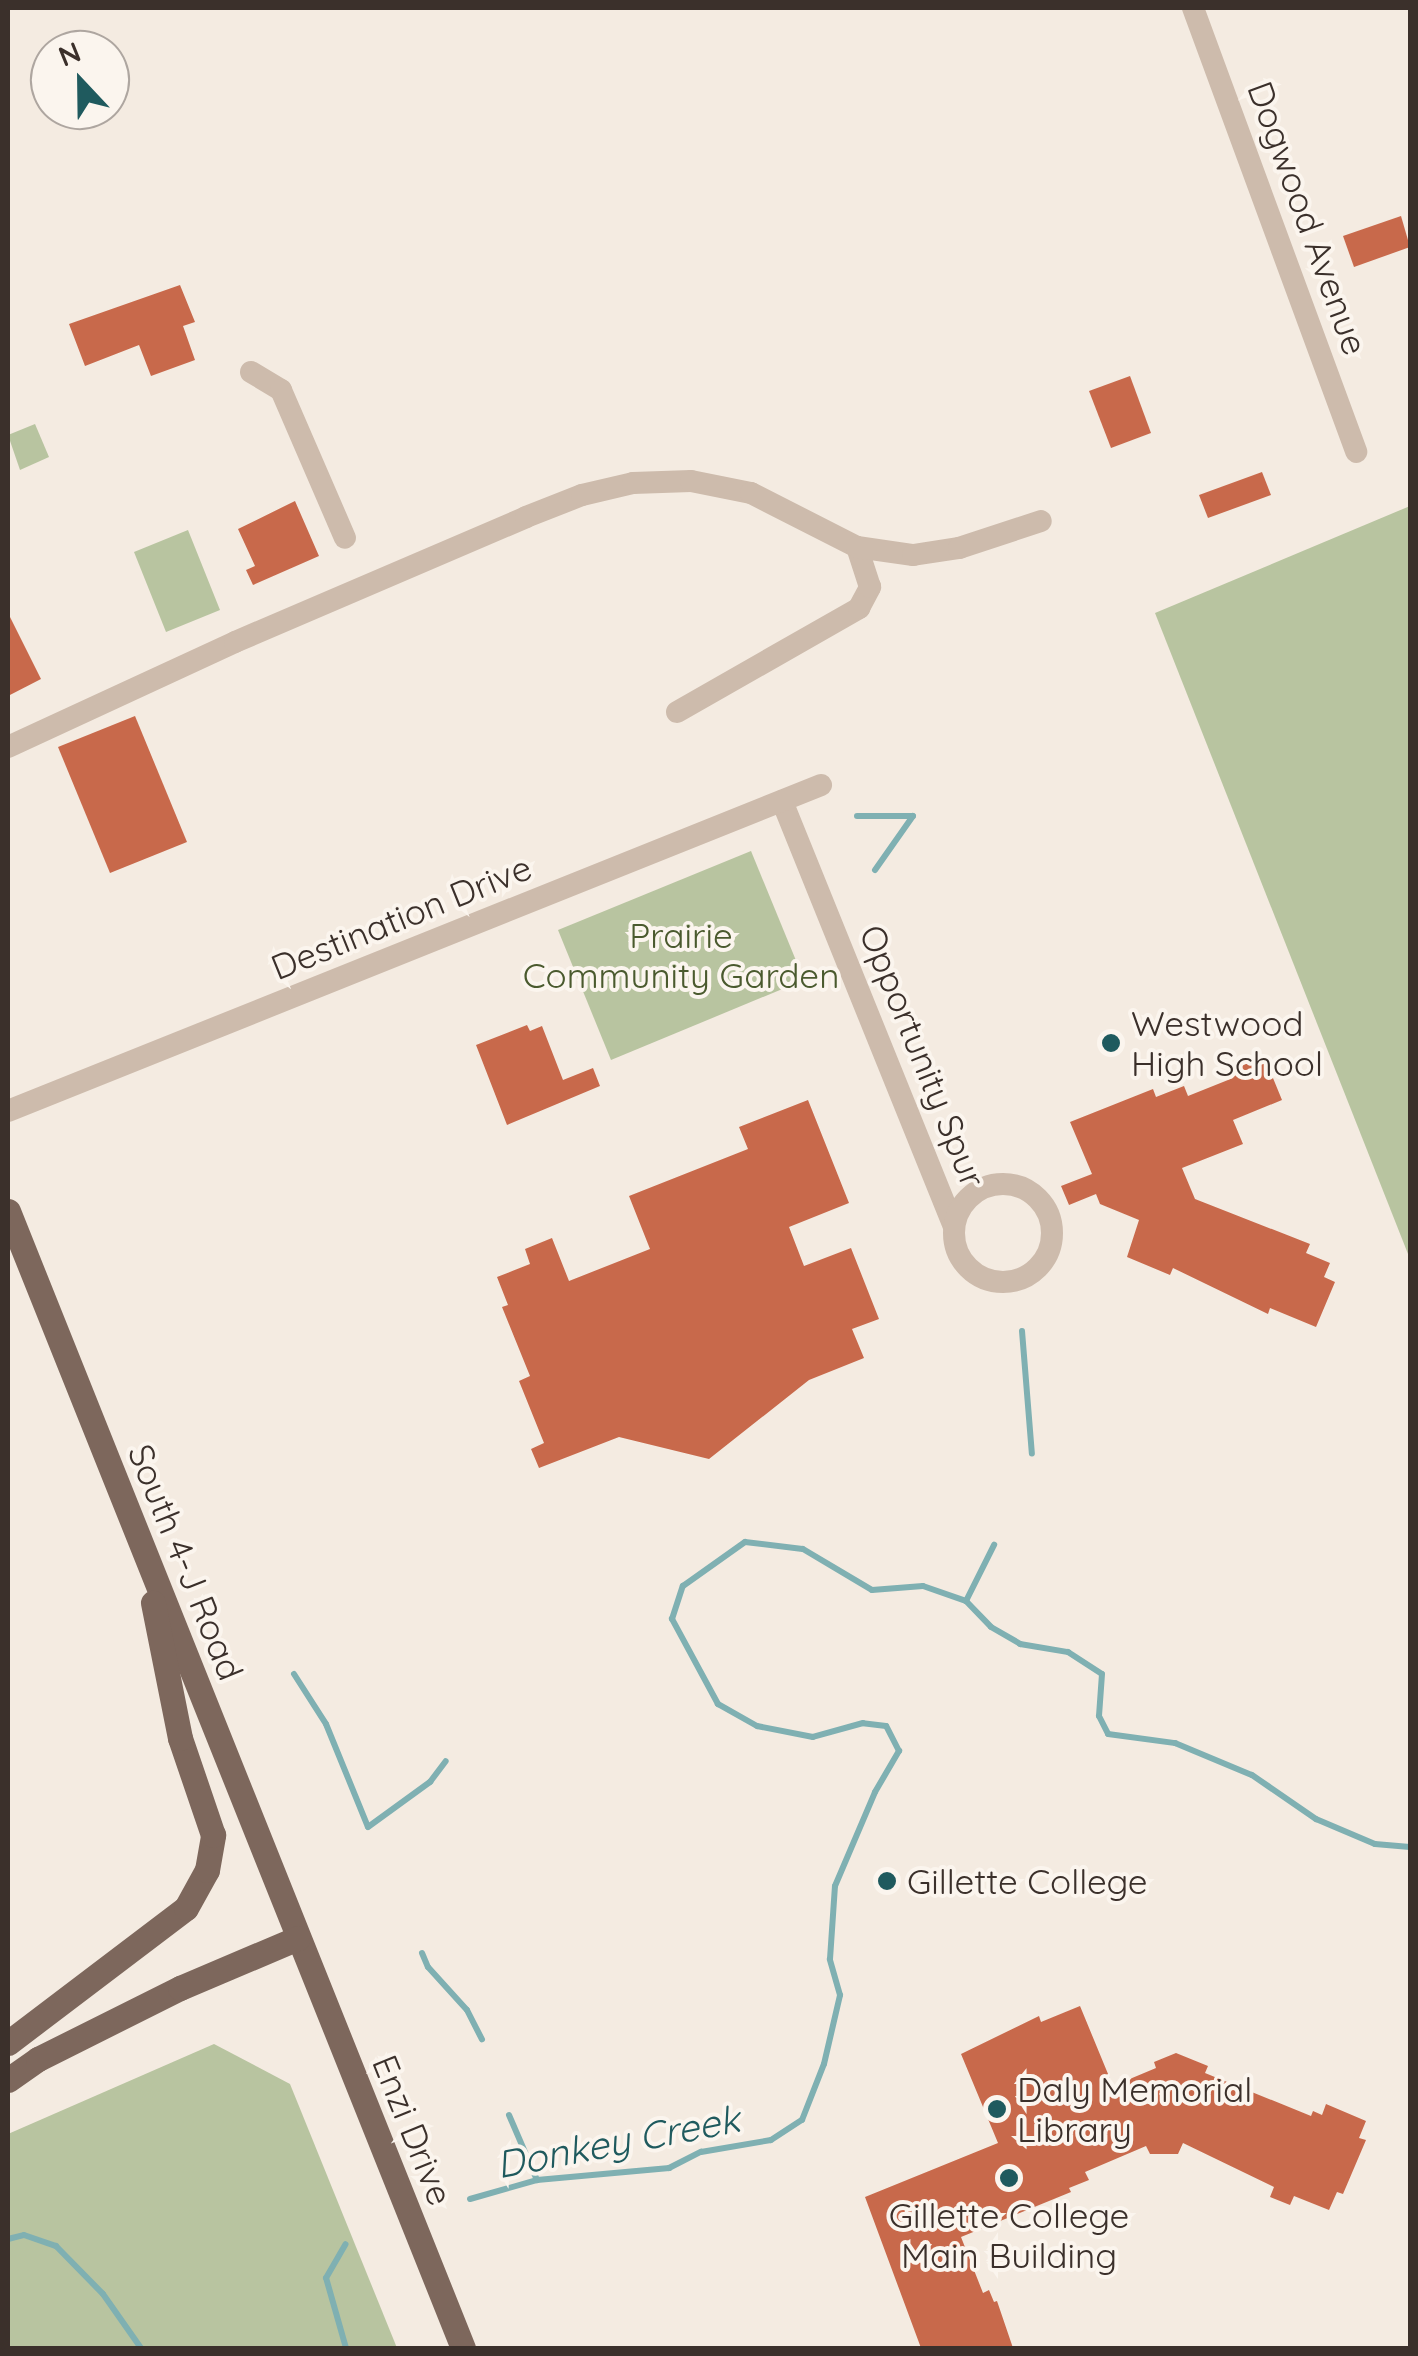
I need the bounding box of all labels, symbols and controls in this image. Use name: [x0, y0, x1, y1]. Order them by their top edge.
north arrow: [30, 30, 130, 130]
text: N: [53, 33, 85, 74]
street label: Dogwood Avenue: [1239, 76, 1377, 360]
street label: Destination Drive: [265, 846, 537, 988]
park label: Prairie Community Garden: [523, 914, 839, 996]
street label: Opportunity Spur: [851, 919, 995, 1193]
place label: Westwood High School: [1131, 1002, 1323, 1084]
marker: Westwood High School: [1100, 1032, 1122, 1054]
street label: South 4-J Road: [120, 1438, 252, 1686]
place label: Gillette College: [907, 1860, 1147, 1902]
marker: Gillette College: [876, 1870, 898, 1892]
street label: Enzi Drive: [364, 2049, 462, 2211]
place label: Daly Memorial Library: [1017, 2068, 1252, 2150]
water label: Donkey Creek: [492, 2096, 744, 2188]
marker: Daly Memorial Library: [986, 2098, 1008, 2120]
marker: Gillette College Main Building: [998, 2167, 1020, 2189]
place label: Gillette College Main Building: [889, 2194, 1129, 2276]

